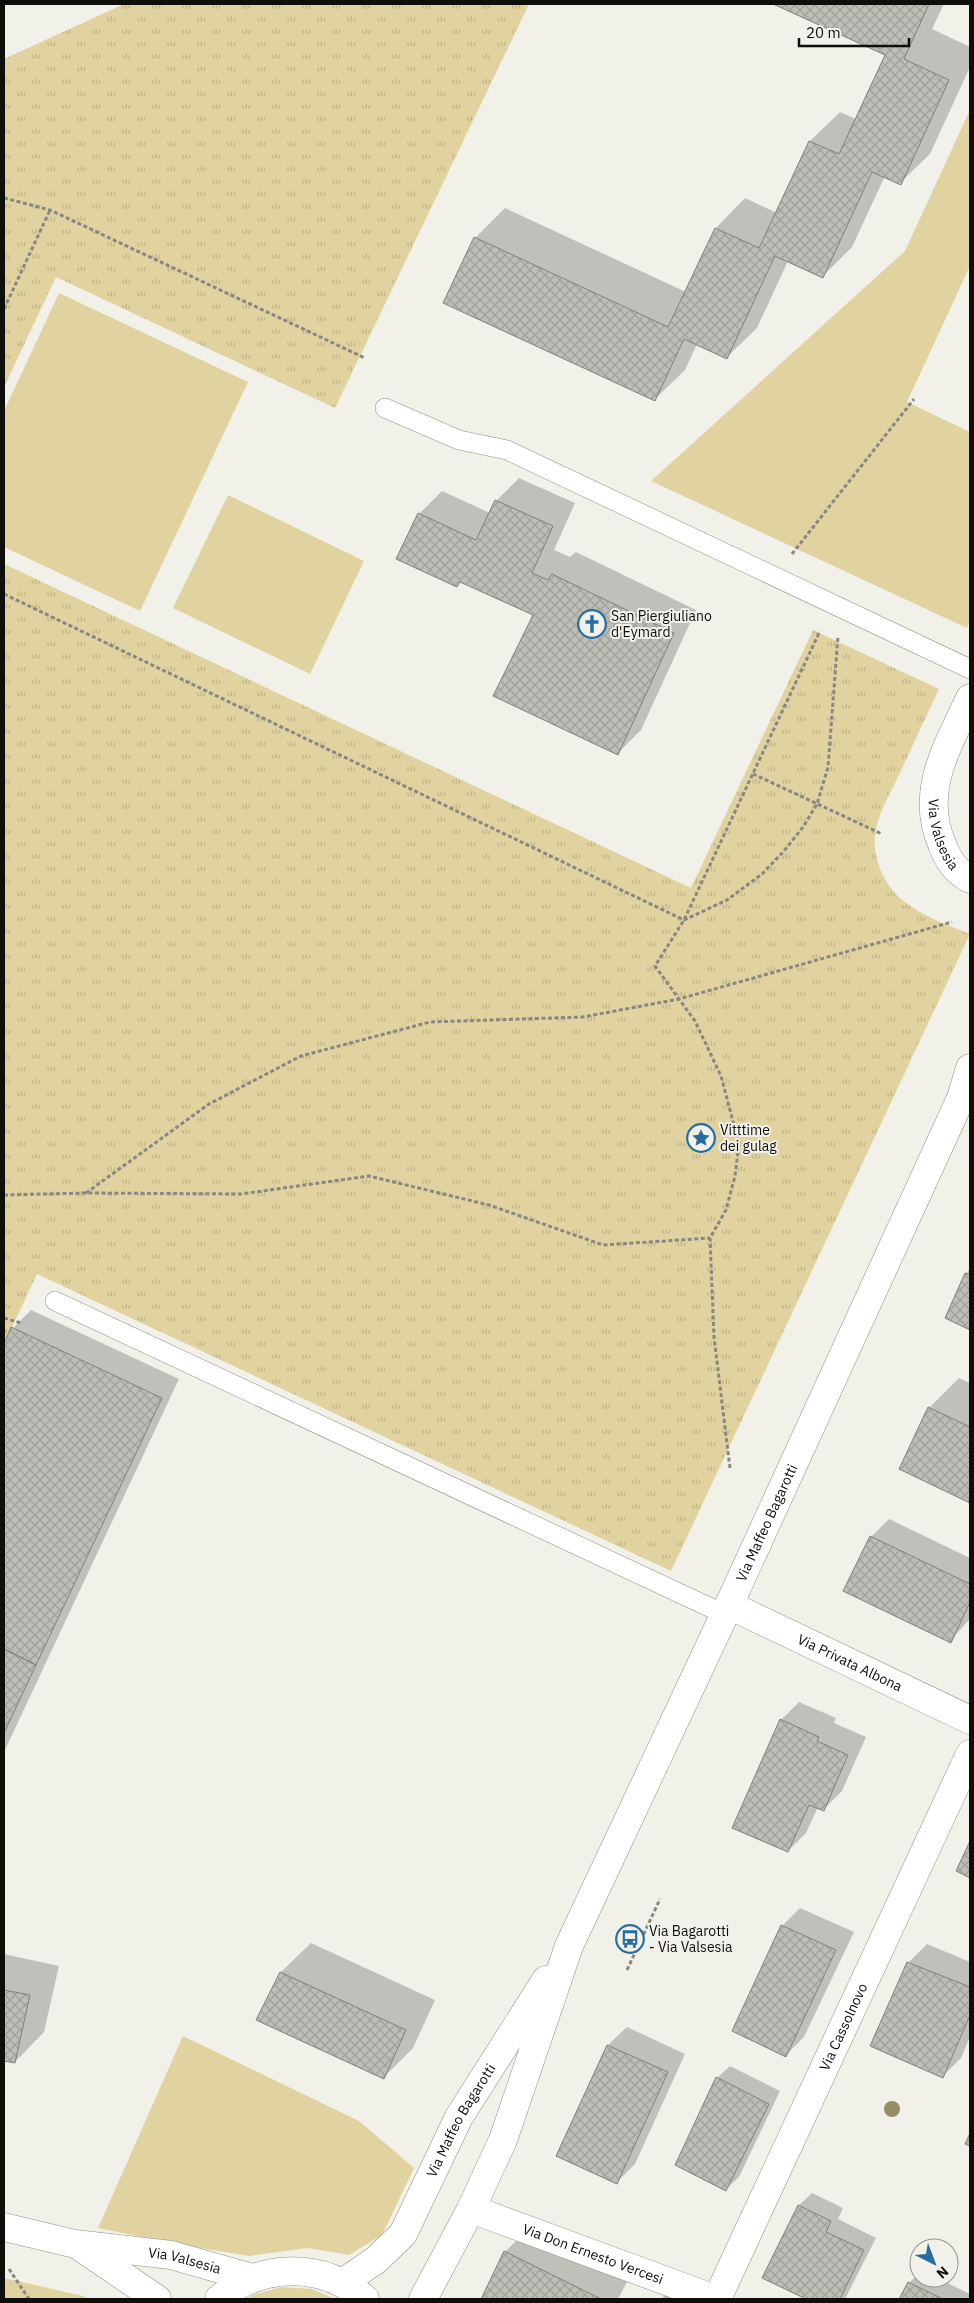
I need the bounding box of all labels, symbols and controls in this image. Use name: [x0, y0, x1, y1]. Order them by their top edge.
scale bar: [799, 15, 909, 47]
text: 20 m: [806, 23, 841, 42]
place label: San Piergiuliano d'Eymard: [611, 607, 712, 641]
church icon: San Piergiuliano d'Eymard: [577, 609, 607, 639]
street label: Via Valsesia: [925, 799, 963, 874]
place label: Vitttime dei gulag: [720, 1121, 777, 1155]
place icon: Vitttime dei gulag: [686, 1123, 716, 1153]
street label: Via Maffeo Bagarotti: [732, 1461, 801, 1584]
street label: Via Privata Albona: [795, 1630, 906, 1696]
place label: Via Bagarotti - Via Valsesia: [649, 1922, 733, 1956]
bus stop icon: Via Bagarotti - Via Valsesia: [615, 1924, 645, 1954]
street label: Via Cassolnovo: [815, 1980, 871, 2074]
street label: Via Maffeo Bagarotti: [422, 2060, 499, 2180]
street label: Via Don Ernesto Vercesi: [520, 2220, 666, 2288]
north arrow: [909, 2238, 959, 2288]
street label: Via Valsesia: [147, 2243, 224, 2278]
text: N: [933, 2263, 952, 2283]

